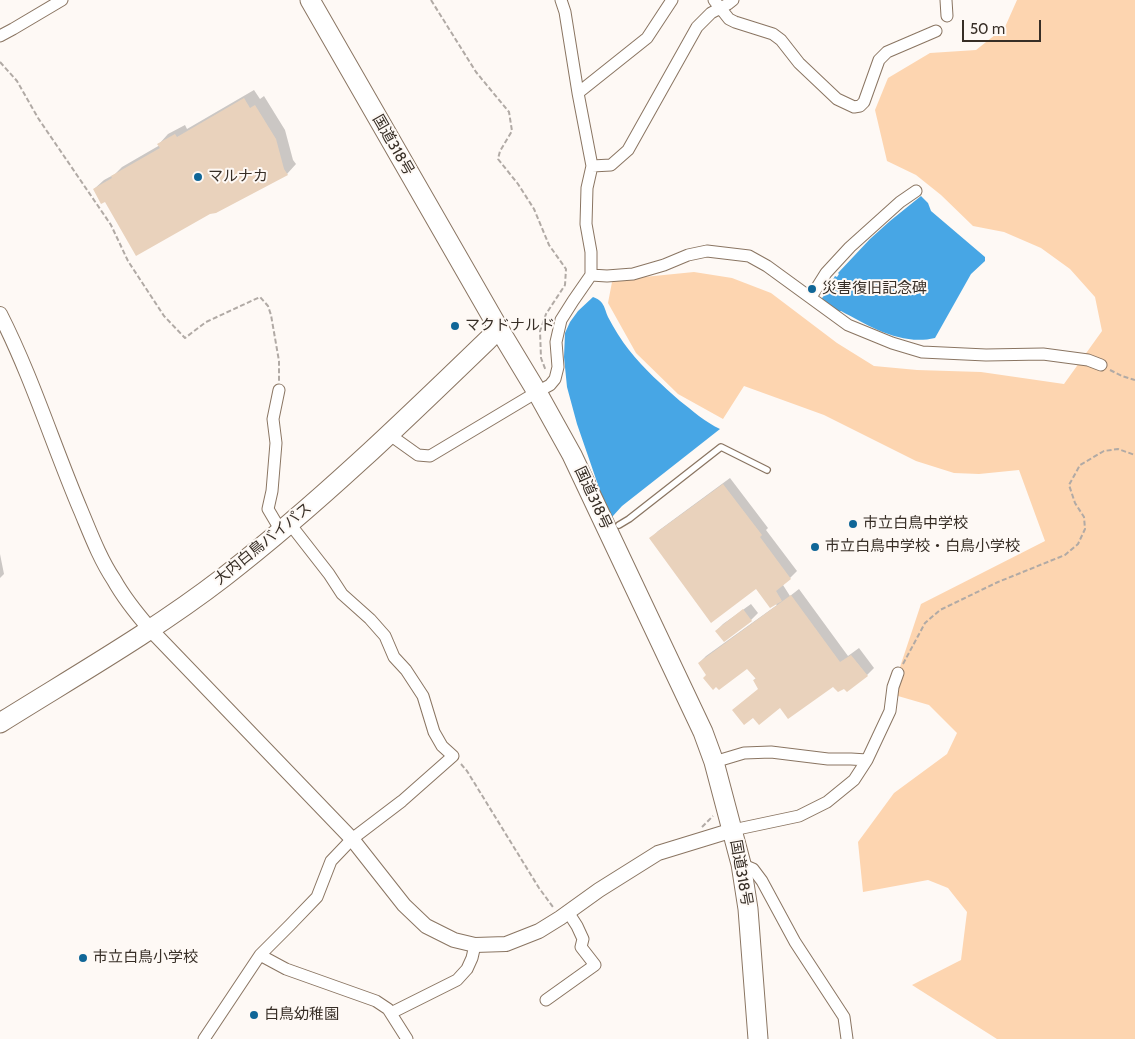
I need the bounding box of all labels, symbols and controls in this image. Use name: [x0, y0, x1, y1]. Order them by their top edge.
scale bar: [965, 10, 1044, 42]
text: 50 m: [970, 20, 1005, 38]
street label: 国道318号: [368, 111, 418, 179]
place label: マルナカ: [208, 168, 268, 186]
marker: マルナカ: [192, 171, 204, 183]
place label: 災害復旧記念碑: [822, 280, 927, 298]
marker: 災害復旧記念碑: [806, 283, 818, 295]
place label: マクドナルド: [465, 317, 555, 335]
marker: マクドナルド: [449, 320, 461, 332]
street label: 国道318号: [571, 464, 615, 532]
street label: 大内白鳥バイパス: [211, 499, 315, 589]
place label: 市立白鳥中学校: [863, 515, 968, 533]
marker: 市立白鳥中学校: [847, 518, 859, 530]
place label: 市立白鳥中学校・白鳥小学校: [825, 538, 1020, 556]
marker: 市立白鳥中学校・白鳥小学校: [809, 541, 821, 553]
street label: 国道318号: [726, 838, 756, 908]
place label: 市立白鳥小学校: [93, 949, 198, 967]
marker: 市立白鳥小学校: [77, 952, 89, 964]
place label: 白鳥幼稚園: [264, 1006, 339, 1024]
marker: 白鳥幼稚園: [248, 1009, 260, 1021]

